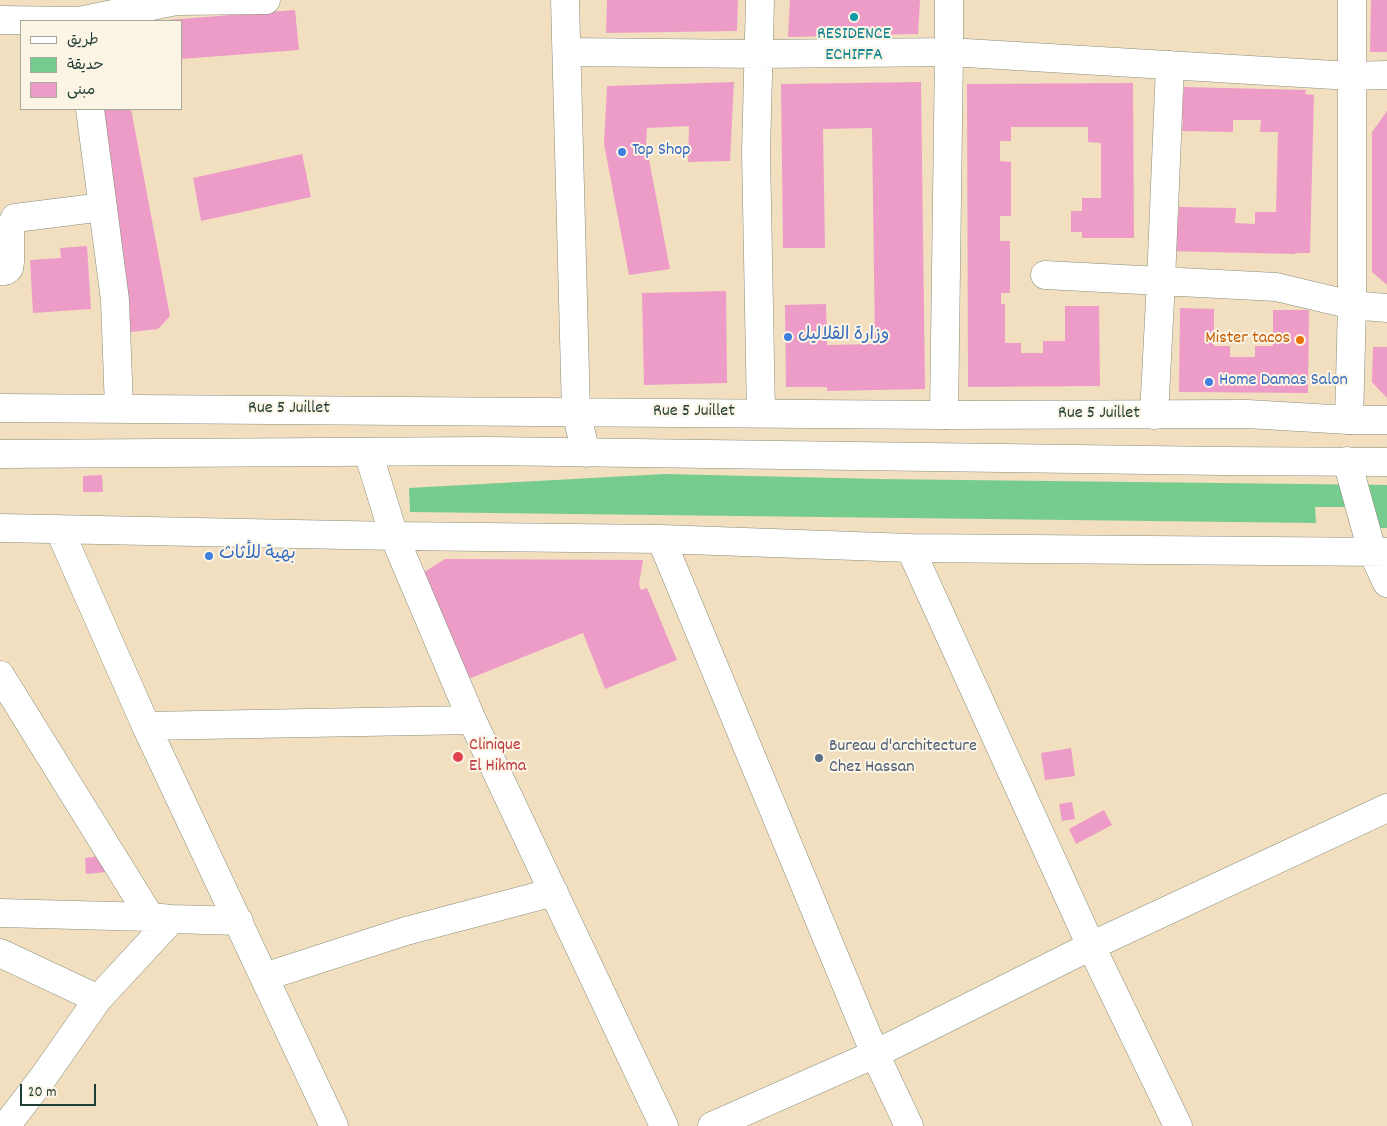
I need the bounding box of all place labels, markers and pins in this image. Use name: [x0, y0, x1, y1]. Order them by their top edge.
marker: RESIDENCE ECHIFFA: [848, 11, 860, 23]
place label: RESIDENCE ECHIFFA: [817, 25, 891, 68]
place label: Top Shop: [632, 141, 690, 163]
marker: Top Shop: [616, 146, 628, 158]
place label: وزارة القلاليل: [798, 326, 889, 348]
place label: Mister tacos: [1205, 329, 1290, 351]
marker: وزارة القلاليل: [782, 331, 794, 343]
marker: Mister tacos: [1294, 334, 1306, 346]
place label: Home Damas Salon: [1219, 371, 1348, 393]
marker: Home Damas Salon: [1203, 376, 1215, 388]
place label: بهية للأثاث: [219, 545, 296, 567]
marker: بهية للأثاث: [203, 550, 215, 562]
place label: Clinique El Hikma: [469, 736, 526, 779]
place label: Bureau d'architecture Chez Hassan: [829, 737, 977, 780]
marker: Clinique El Hikma: [451, 750, 465, 764]
marker: Bureau d'architecture Chez Hassan: [813, 752, 825, 764]

